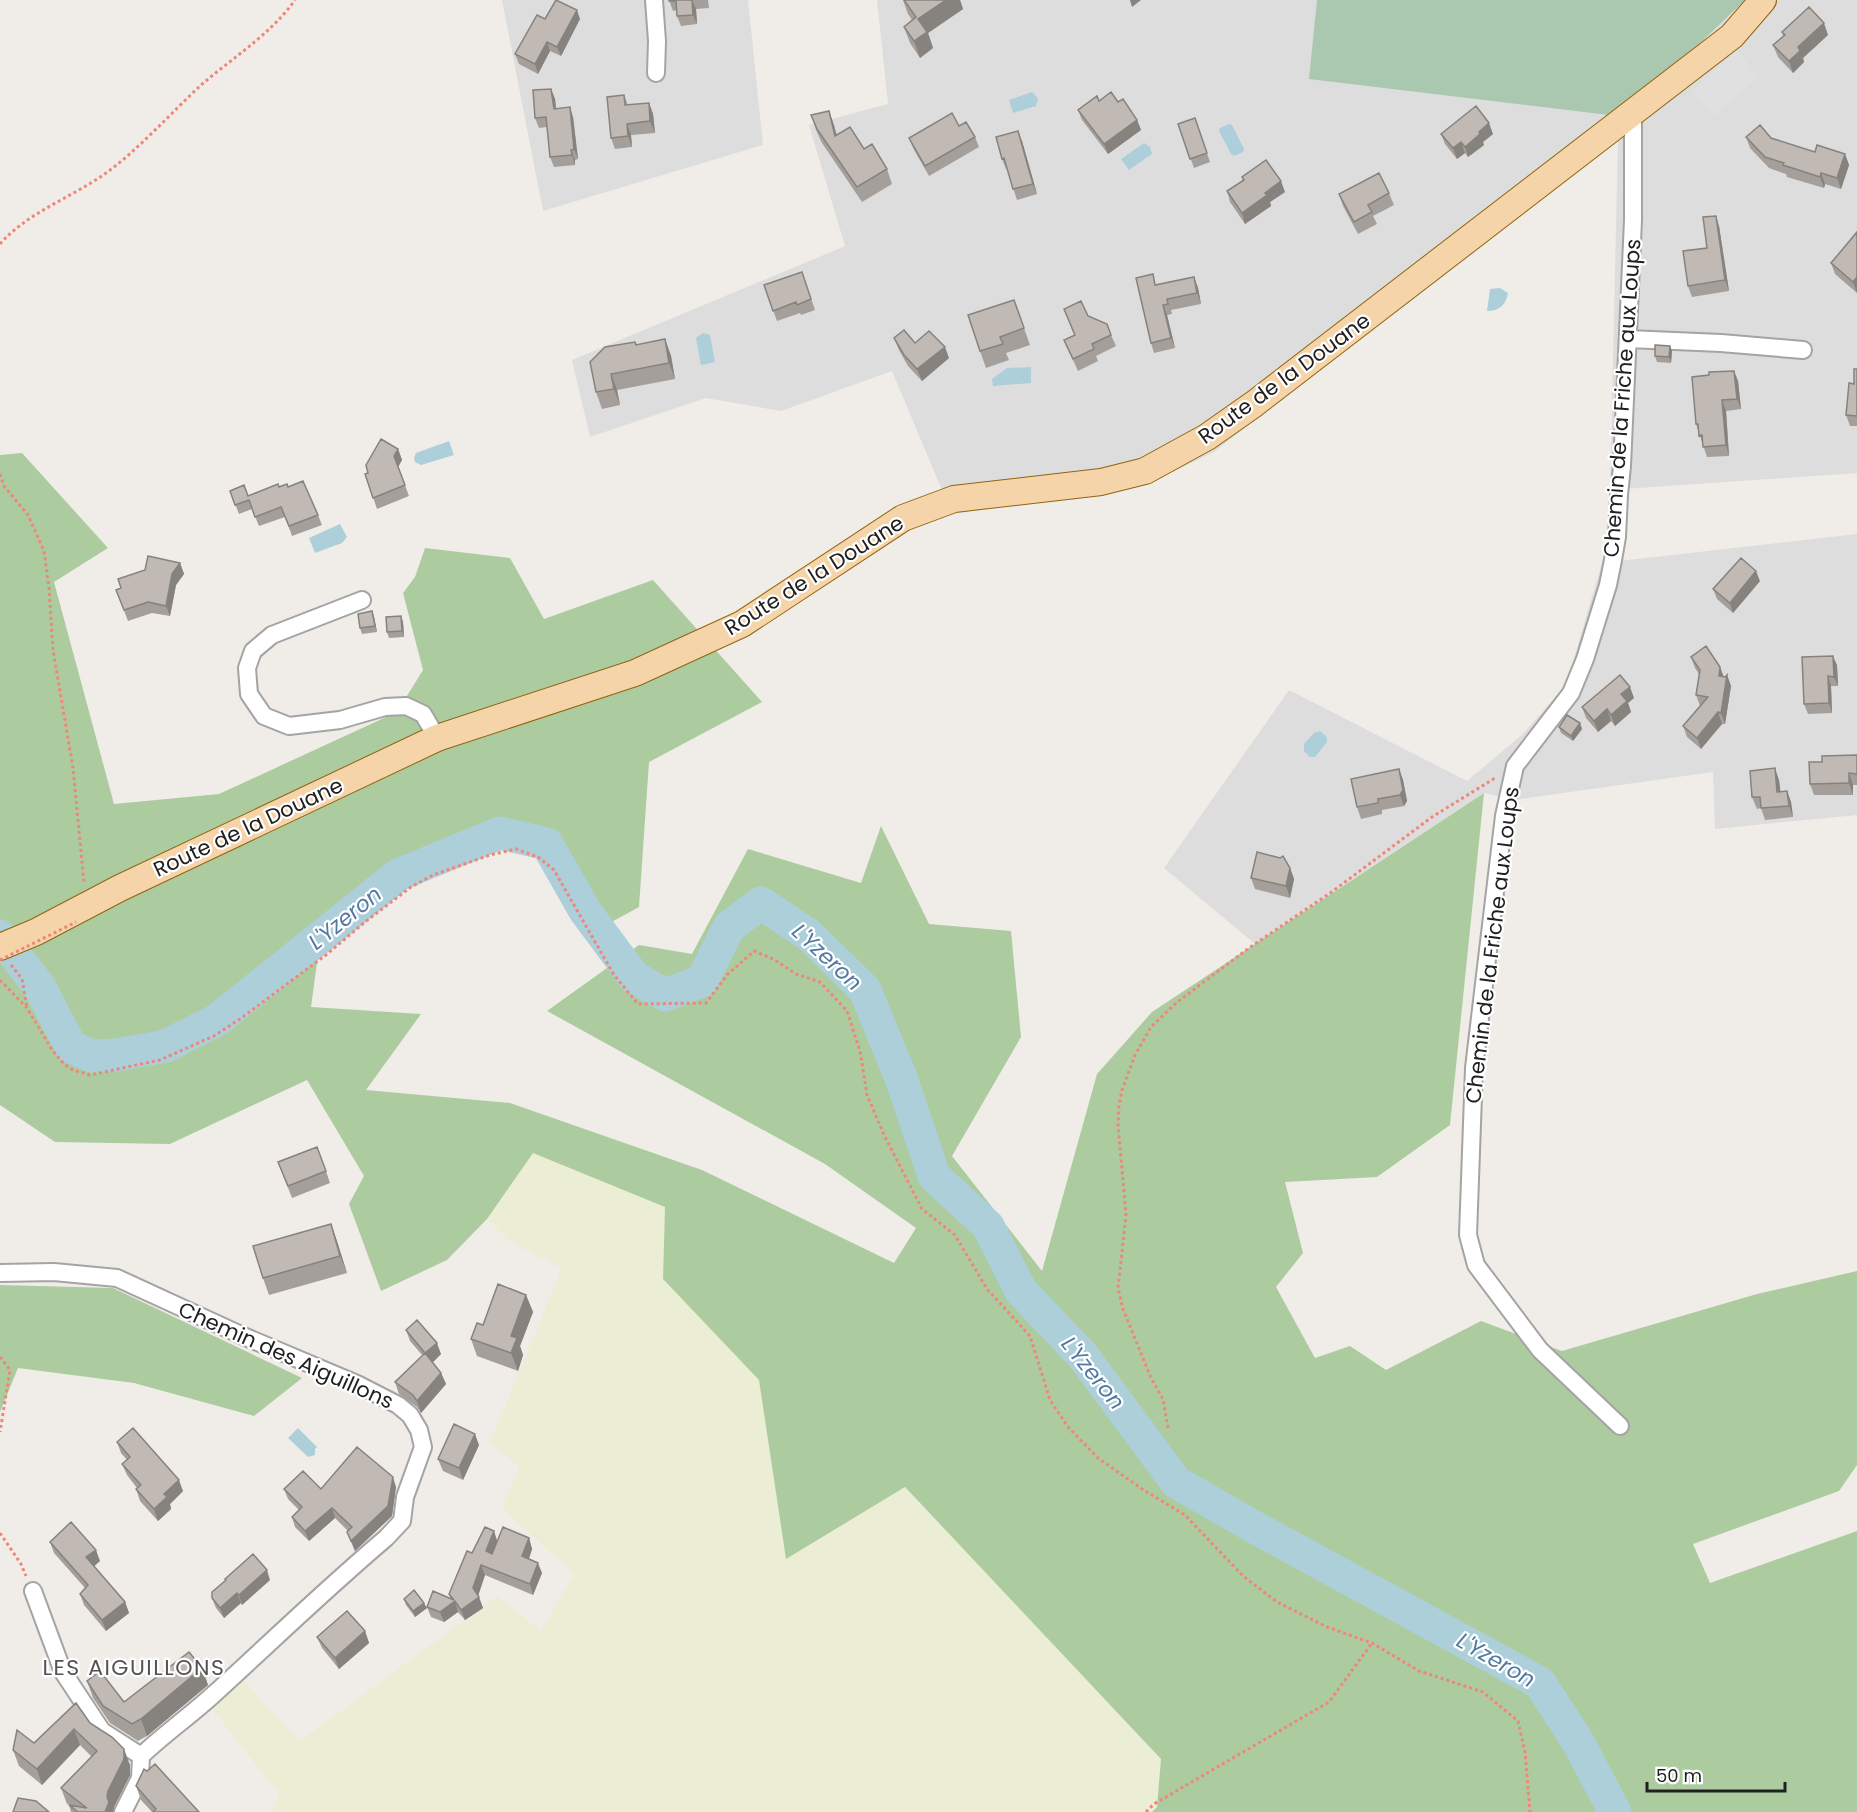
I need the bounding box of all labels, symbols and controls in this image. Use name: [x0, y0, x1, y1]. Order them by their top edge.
street label: Chemin de la Friche aux Loups: [1596, 238, 1648, 558]
street label: Route de la Douane: [1192, 306, 1376, 450]
street label: Route de la Douane: [719, 508, 909, 642]
street label: Route de la Douane: [148, 770, 348, 884]
street label: Chemin de la Friche aux Loups: [1458, 785, 1526, 1105]
water label: L'Yzeron: [302, 879, 388, 957]
water label: L'Yzeron: [785, 916, 869, 998]
street label: Chemin des Aiguillons: [174, 1294, 398, 1416]
water label: L'Yzeron: [1054, 1330, 1132, 1416]
water label: L'Yzeron: [1451, 1625, 1541, 1695]
district label: LES AIGUILLONS: [43, 1652, 225, 1683]
scale bar: [1647, 1755, 1785, 1793]
text: 50 m: [1656, 1763, 1702, 1788]

